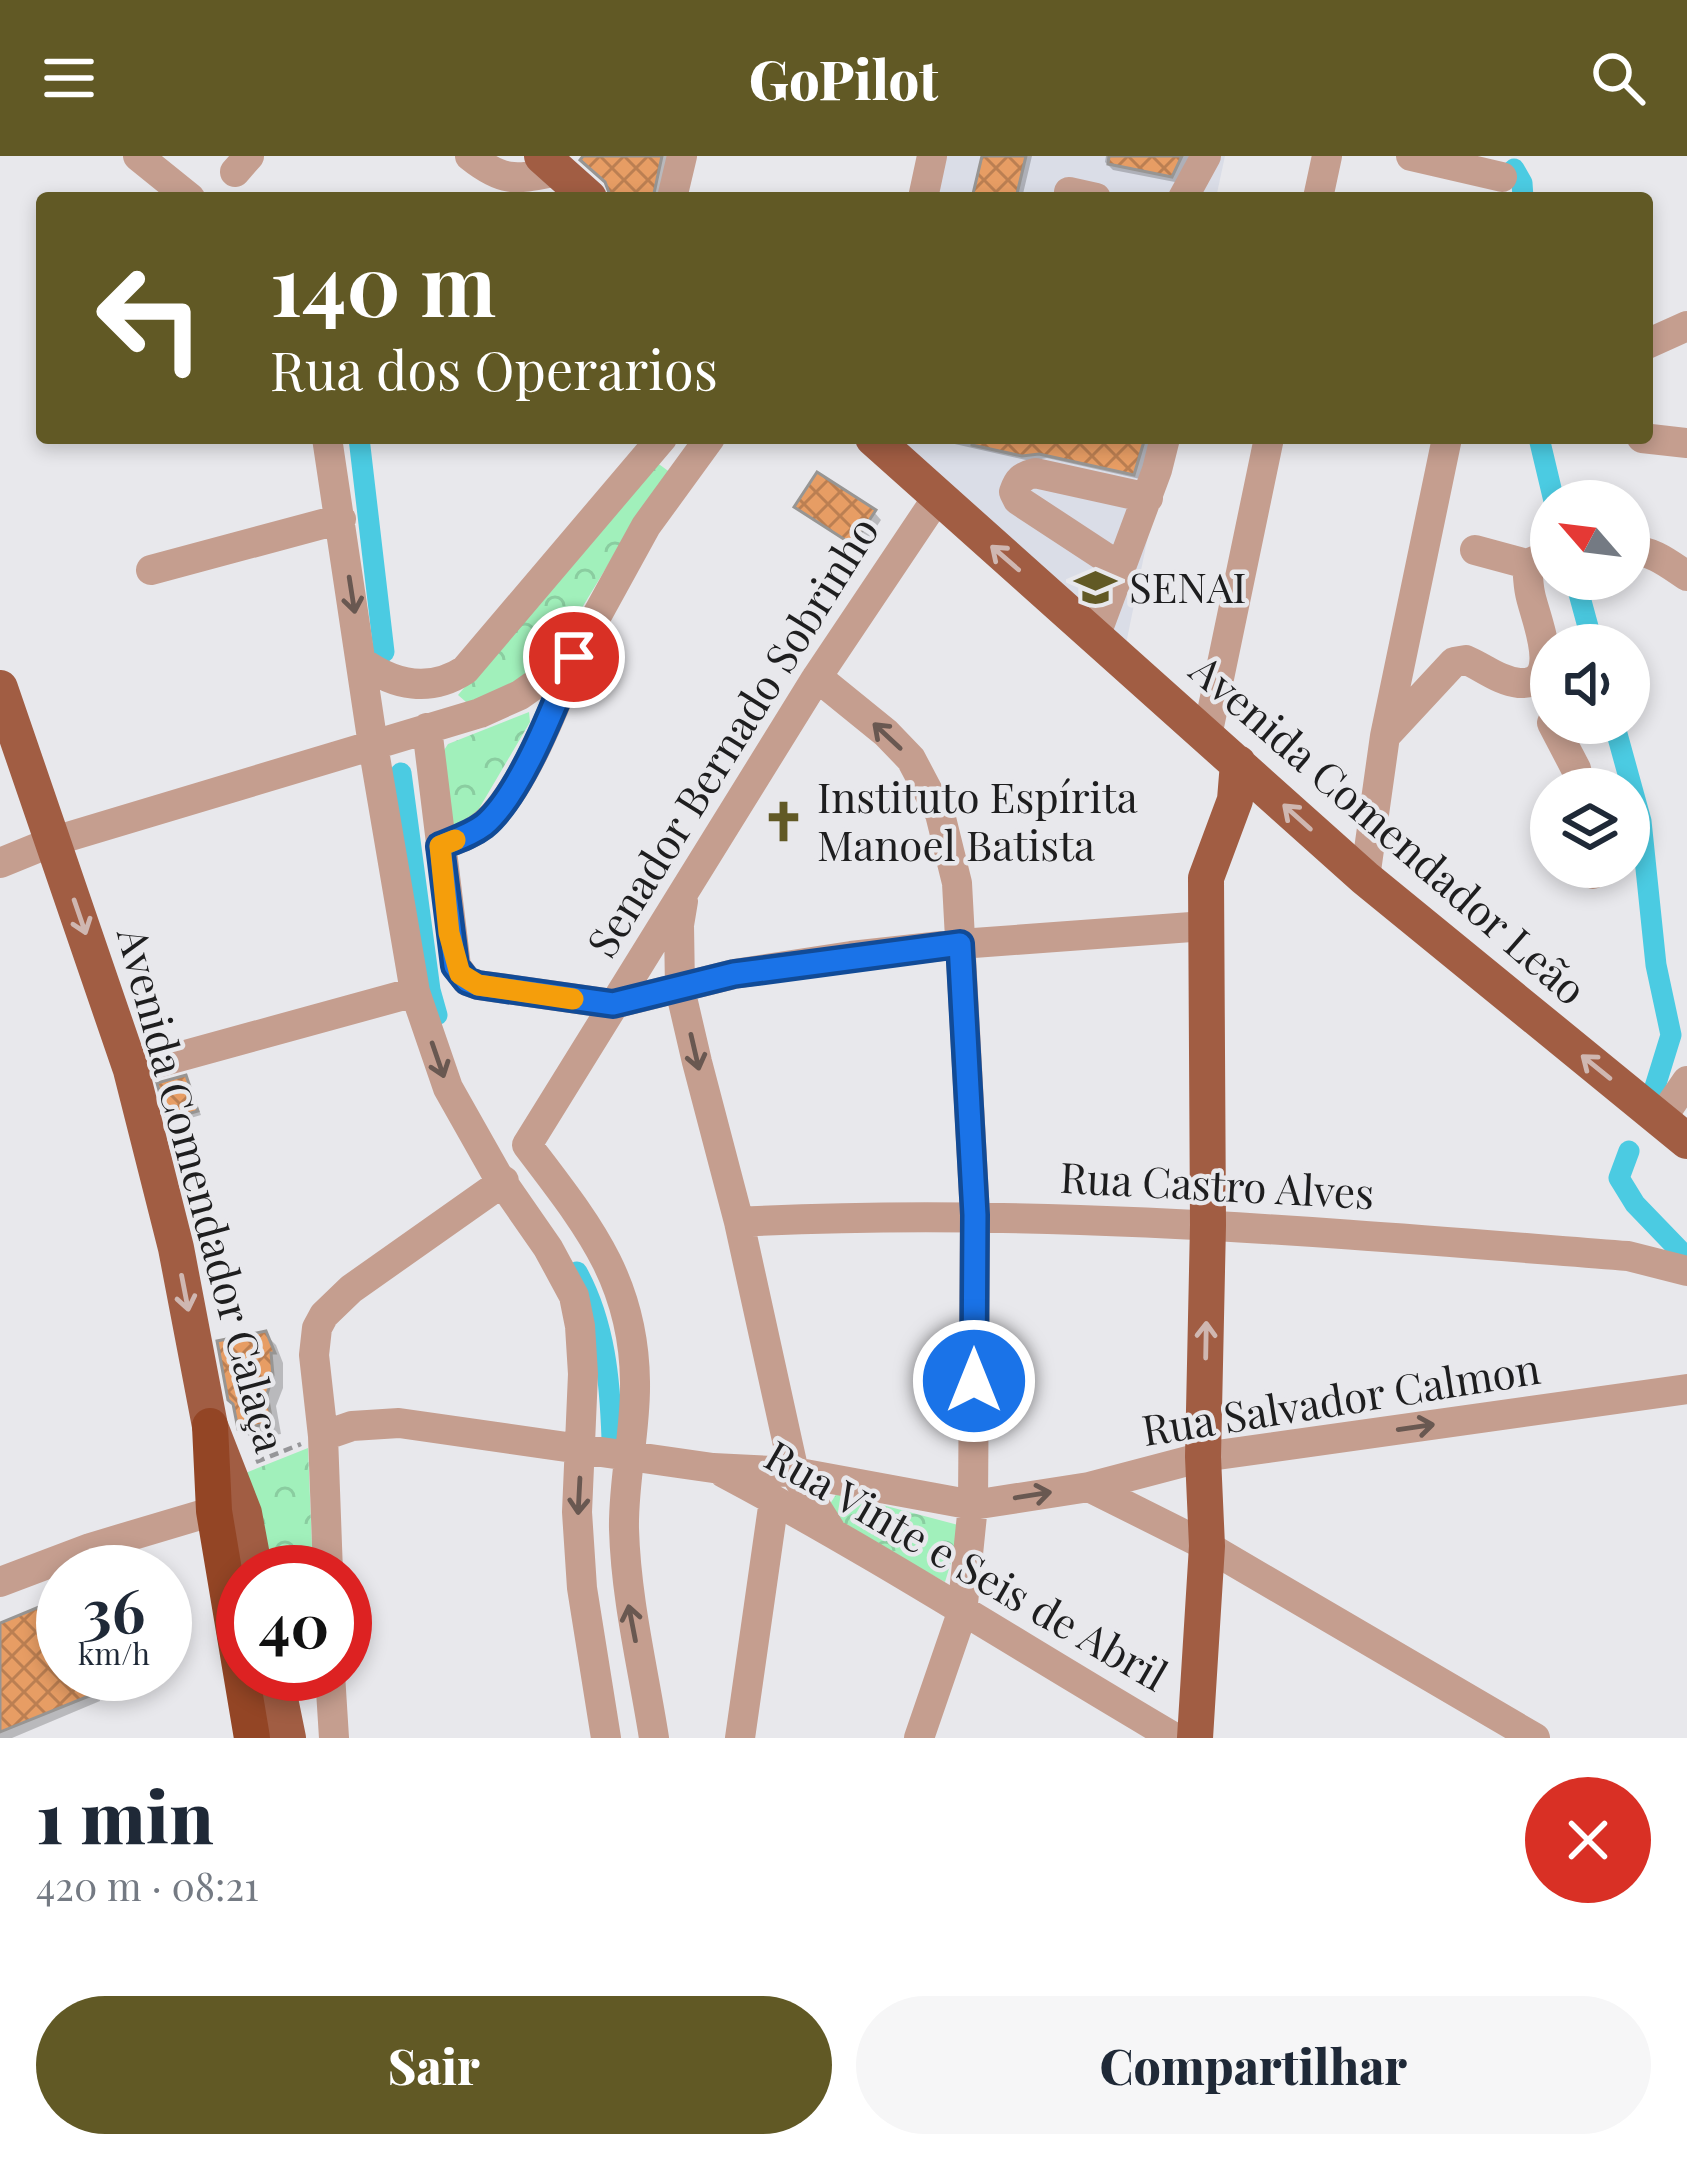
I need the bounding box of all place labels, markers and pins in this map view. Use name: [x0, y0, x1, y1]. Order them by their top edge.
place label: SENAI: [1129, 558, 1247, 614]
school or university icon: SENAI: [1072, 565, 1118, 611]
pin: [523, 606, 625, 708]
place label: Instituto Espírita Manoel Batista: [817, 768, 1138, 872]
church icon: Instituto Espírita Manoel Batista: [760, 799, 806, 845]

